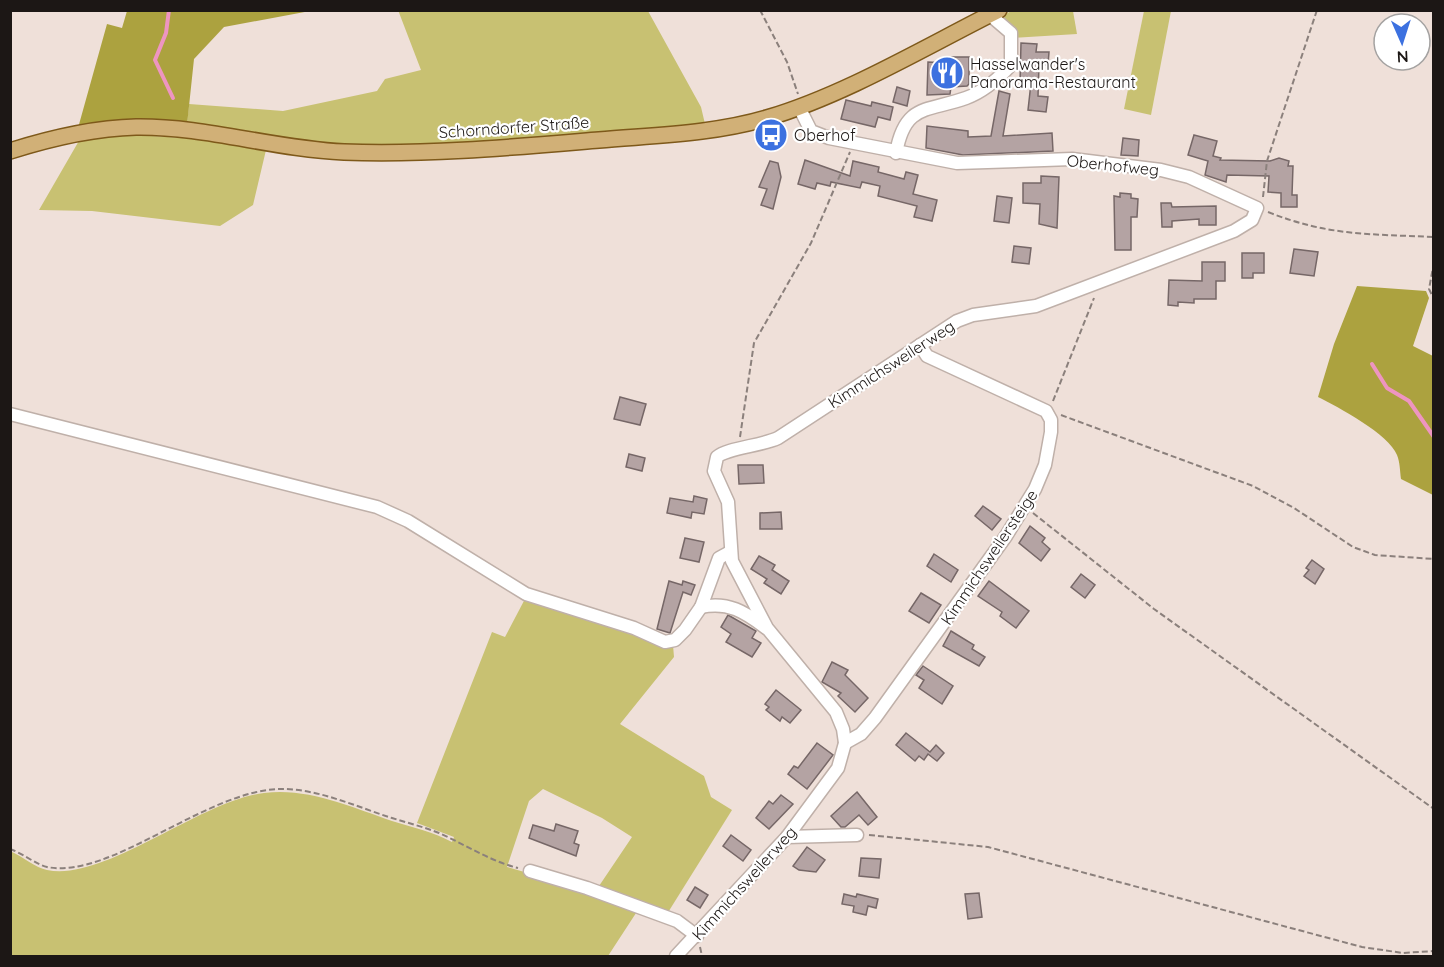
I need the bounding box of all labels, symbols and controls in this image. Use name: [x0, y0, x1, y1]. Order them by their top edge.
north arrow: [1372, 12, 1432, 72]
text: N: [1396, 47, 1409, 67]
place label: Hasselwander's Panorama-Restaurant: [970, 54, 1136, 92]
restaurant icon: Hasselwander's Panorama-Restaurant: [929, 55, 965, 91]
street label: Schorndorfer Straße: [438, 112, 590, 142]
bus stop icon: Oberhof: [753, 117, 789, 153]
place label: Oberhof: [794, 125, 856, 145]
street label: Oberhofweg: [1066, 150, 1160, 180]
street label: Kimmichsweilerweg: [824, 316, 958, 412]
street label: Kimmichsweilersteige: [936, 486, 1042, 628]
street label: Kimmichsweilerweg: [687, 822, 801, 944]

